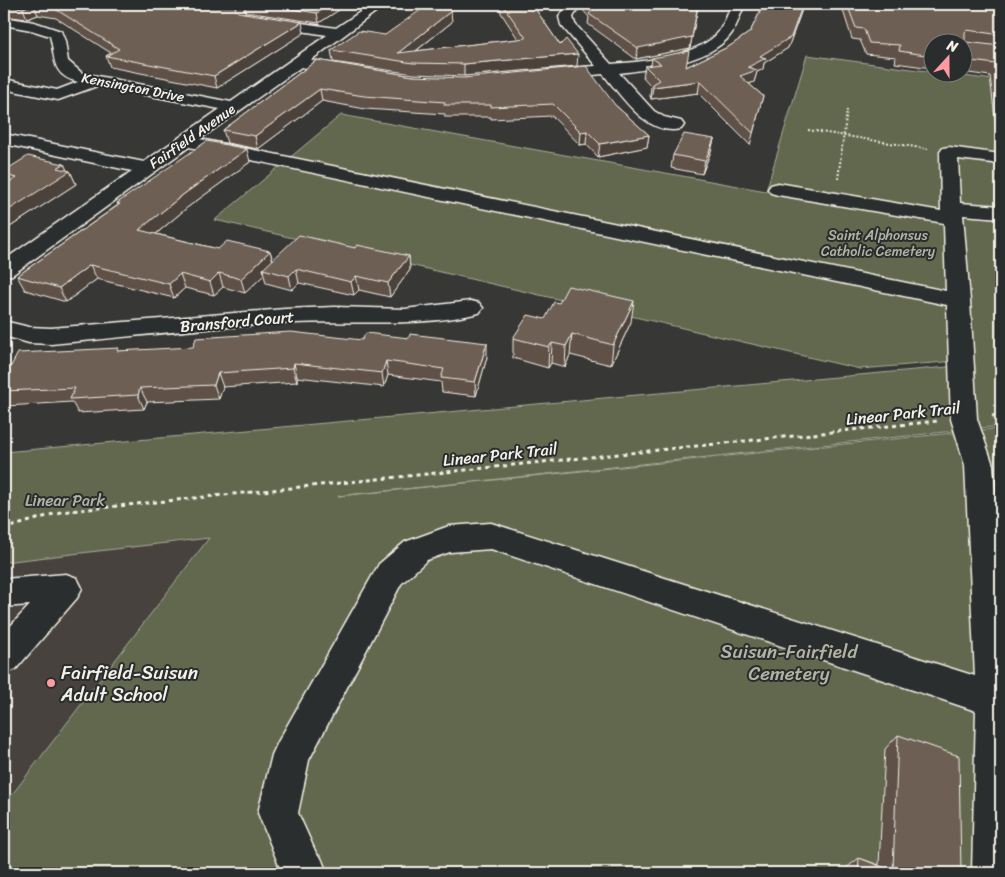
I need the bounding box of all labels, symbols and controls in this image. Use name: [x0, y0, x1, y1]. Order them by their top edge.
north arrow: [922, 32, 972, 82]
text: N: [943, 33, 962, 60]
street label: Kensington Drive: [79, 65, 186, 110]
street label: Fairfield Avenue: [144, 97, 241, 176]
park label: Saint Alphonsus Catholic Cemetery: [821, 223, 936, 264]
street label: Bransford Court: [179, 302, 295, 341]
street label: Linear Park Trail: [844, 393, 962, 434]
street label: Linear Park Trail: [441, 434, 559, 475]
park label: Linear Park: [25, 486, 106, 515]
park label: Suisun-Fairfield Cemetery: [721, 635, 858, 690]
place label: Fairfield-Suisun Adult School: [60, 656, 198, 711]
marker: Fairfield-Suisun Adult School: [45, 677, 57, 689]

